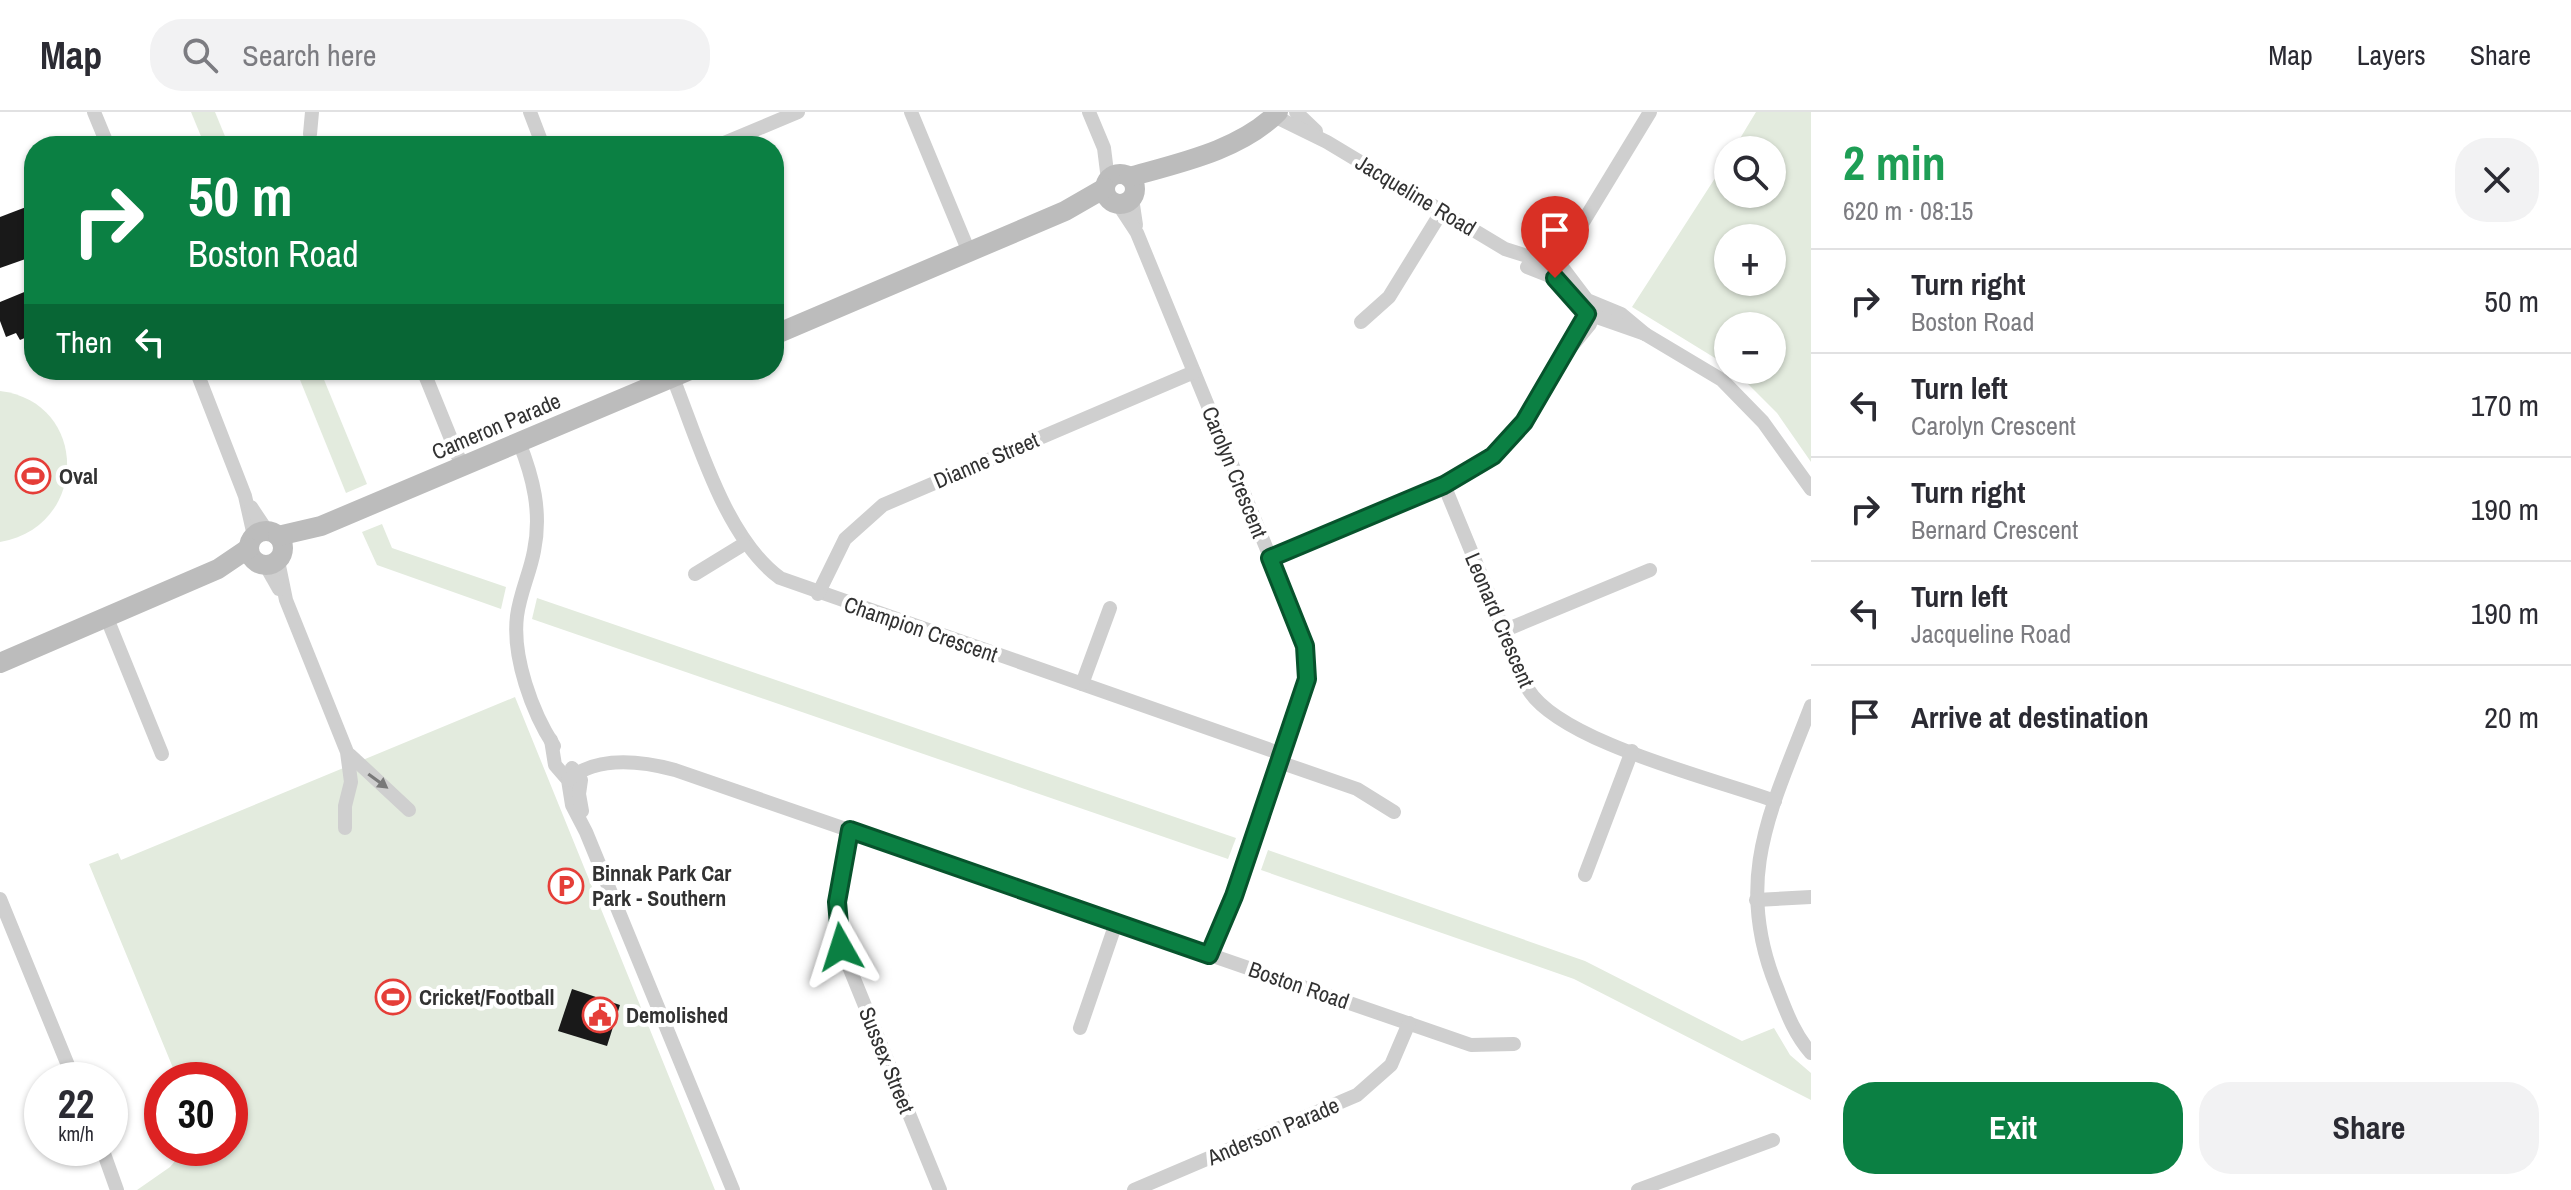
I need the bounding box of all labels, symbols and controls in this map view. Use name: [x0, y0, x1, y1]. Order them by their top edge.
search box: [150, 19, 710, 91]
text: Map: [40, 30, 102, 81]
icon: search: [178, 33, 222, 77]
text: Search here: [242, 35, 376, 75]
text: Map: [2268, 36, 2313, 74]
text: Layers: [2357, 36, 2426, 74]
text: Share: [2470, 36, 2531, 74]
text: 2 min: [1843, 130, 1946, 195]
map controls: [1714, 136, 1786, 384]
button: search: [1714, 136, 1786, 208]
button: close: [2455, 138, 2539, 222]
street label: Jacqueline Road: [1350, 147, 1482, 243]
text: 50 m: [188, 158, 293, 233]
icon: right: [56, 168, 160, 272]
text: 620 m · 08:15: [1843, 193, 1973, 228]
pin: [1521, 196, 1589, 278]
icon: arrive: [1533, 208, 1577, 252]
button: +: [1714, 224, 1786, 296]
text: Boston Road: [188, 230, 359, 278]
text: Turn right: [1911, 264, 2025, 304]
icon: right: [1843, 279, 1887, 323]
text: 50 m: [2484, 281, 2539, 321]
text: Boston Road: [1911, 304, 2034, 339]
button: −: [1714, 312, 1786, 384]
icon: left: [128, 320, 172, 364]
text: Then: [56, 322, 112, 362]
text: Turn left: [1911, 368, 2008, 408]
icon: left: [1843, 383, 1887, 427]
street label: Cameron Parade: [427, 385, 565, 467]
text: 170 m: [2471, 385, 2539, 425]
street label: Carolyn Crescent: [1195, 402, 1275, 542]
text: Carolyn Crescent: [1911, 408, 2076, 443]
street label: Dianne Street: [929, 424, 1043, 496]
sports icon: Oval: [14, 457, 52, 495]
place label: Oval: [59, 461, 98, 491]
text: Turn right: [1911, 472, 2025, 512]
icon: right: [1843, 487, 1887, 531]
text: 190 m: [2471, 489, 2539, 529]
text: Bernard Crescent: [1911, 512, 2078, 547]
street label: Leonard Crescent: [1458, 548, 1542, 692]
text: Turn left: [1911, 576, 2008, 616]
street label: Champion Crescent: [840, 589, 1002, 669]
icon: left: [1843, 591, 1887, 635]
text: 190 m: [2471, 593, 2539, 633]
text: Jacqueline Road: [1911, 616, 2071, 651]
icon: arrive: [1843, 695, 1887, 739]
text: Arrive at destination: [1911, 697, 2149, 737]
text: 20 m: [2484, 697, 2539, 737]
one-way arrow: [368, 772, 388, 788]
place label: Binnak Park Car Park - Southern: [592, 858, 731, 913]
parking icon: Binnak Park Car Park - Southern: [547, 867, 585, 905]
position arrow: [799, 905, 883, 989]
street label: Boston Road: [1245, 954, 1353, 1016]
sports icon: Cricket/Football: [374, 978, 412, 1016]
place label: Cricket/Football: [419, 982, 554, 1012]
public building icon: Demolished: [581, 996, 619, 1034]
place label: Demolished: [626, 1000, 728, 1030]
street label: Sussex Street: [852, 1002, 922, 1118]
speed limit sign: 30: [144, 1062, 248, 1166]
text: 22: [58, 1077, 94, 1130]
button: Exit: [1843, 1082, 2183, 1174]
button: Share: [2199, 1082, 2539, 1174]
street label: Anderson Parade: [1202, 1090, 1343, 1173]
text: km/h: [58, 1120, 94, 1147]

